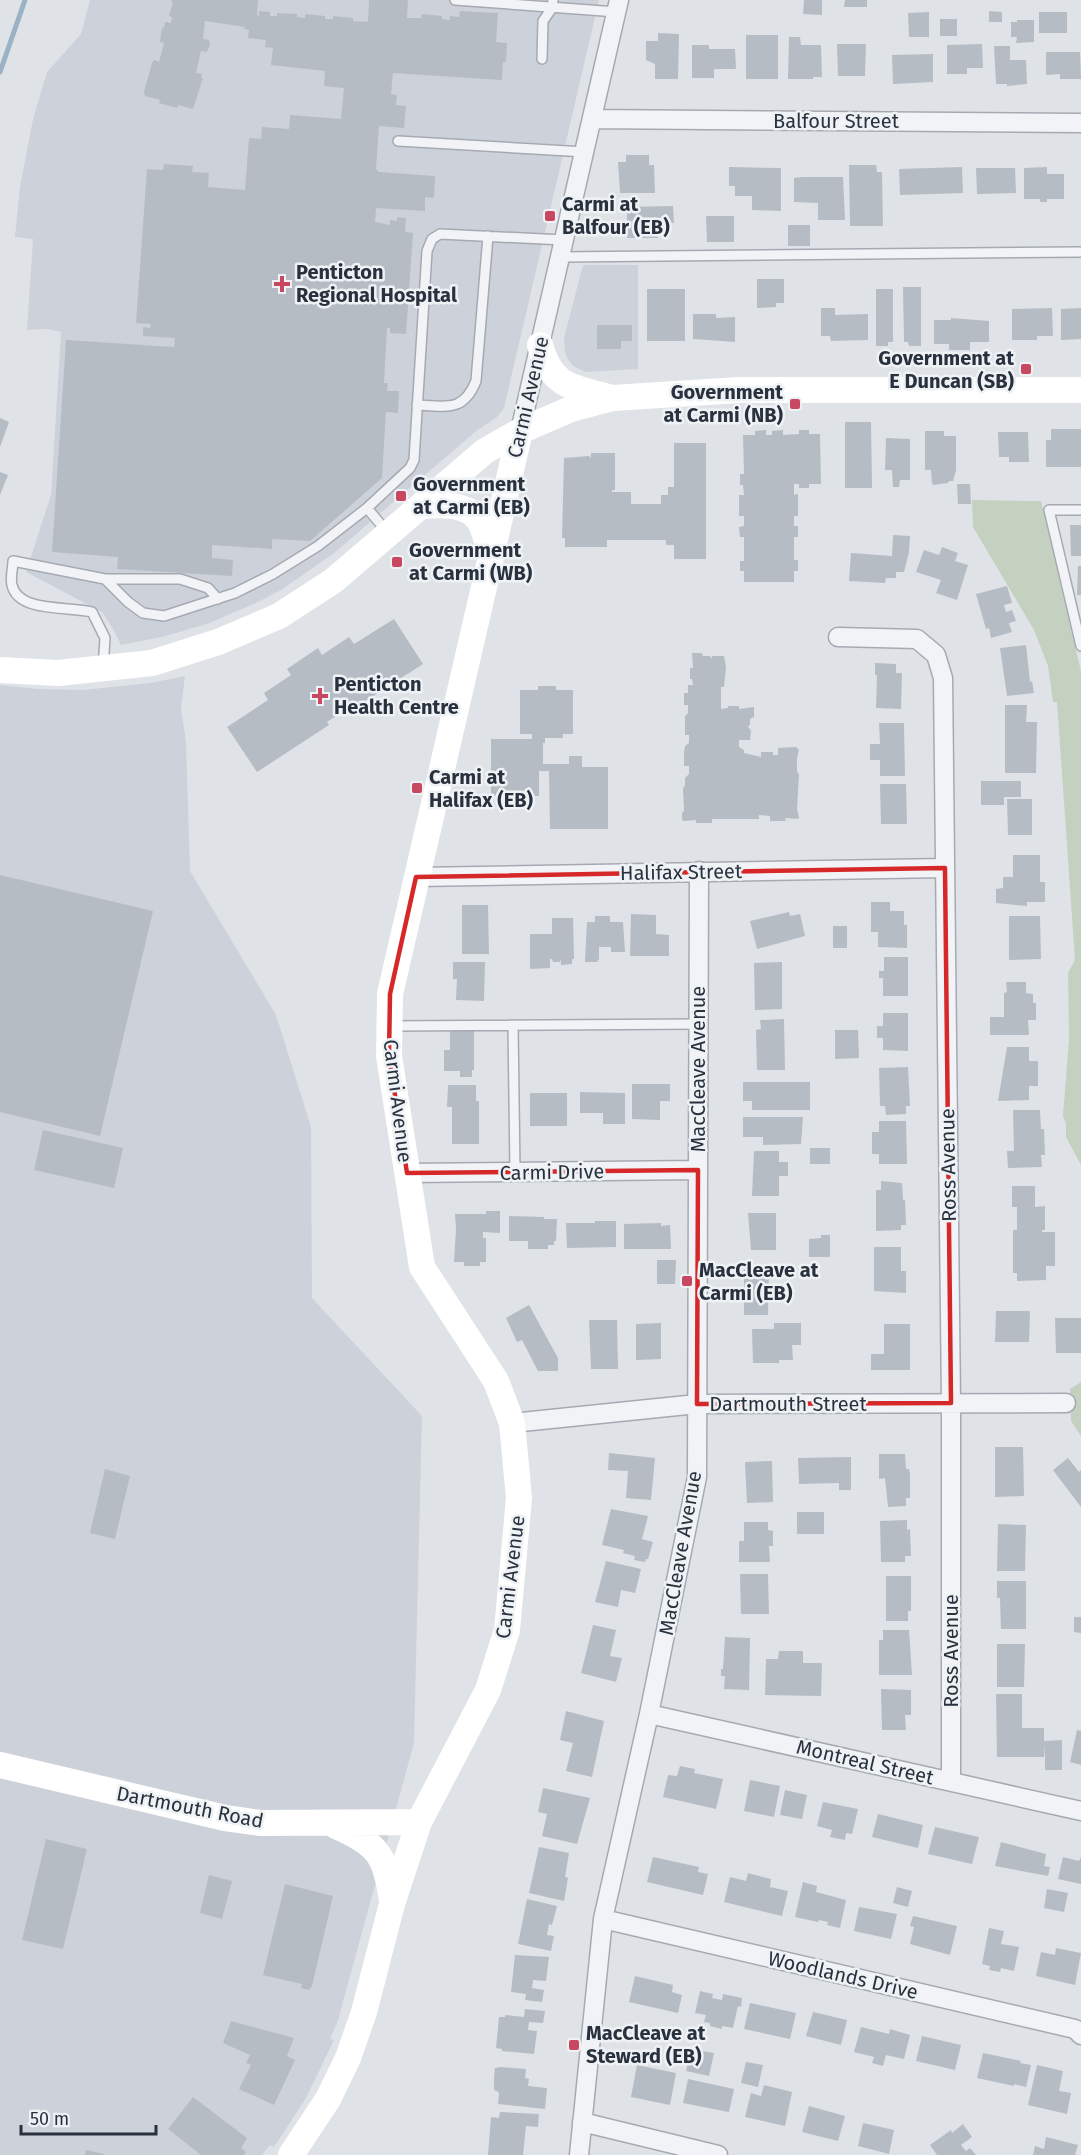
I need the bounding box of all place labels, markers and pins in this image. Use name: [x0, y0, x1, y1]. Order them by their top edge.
place label: Carmi at Balfour (EB): [562, 192, 670, 239]
marker: Carmi at Balfour (EB): [543, 209, 557, 223]
place label: Penticton Regional Hospital: [296, 260, 457, 307]
marker: Penticton Regional Hospital: [273, 275, 291, 293]
place label: Government at E Duncan (SB): [878, 346, 1014, 393]
marker: Government at E Duncan (SB): [1019, 362, 1033, 376]
place label: Government at Carmi (NB): [663, 380, 783, 427]
marker: Government at Carmi (NB): [788, 397, 802, 411]
place label: Government at Carmi (EB): [413, 472, 530, 519]
marker: Government at Carmi (EB): [394, 489, 408, 503]
place label: Government at Carmi (WB): [409, 538, 533, 585]
marker: Government at Carmi (WB): [390, 555, 404, 569]
place label: Penticton Health Centre: [334, 672, 459, 719]
marker: Penticton Health Centre: [311, 687, 329, 705]
place label: Carmi at Halifax (EB): [429, 765, 534, 812]
marker: Carmi at Halifax (EB): [410, 781, 424, 795]
place label: MacCleave at Carmi (EB): [699, 1258, 819, 1305]
marker: MacCleave at Carmi (EB): [680, 1274, 694, 1288]
place label: MacCleave at Steward (EB): [586, 2021, 706, 2068]
marker: MacCleave at Steward (EB): [567, 2038, 581, 2052]

